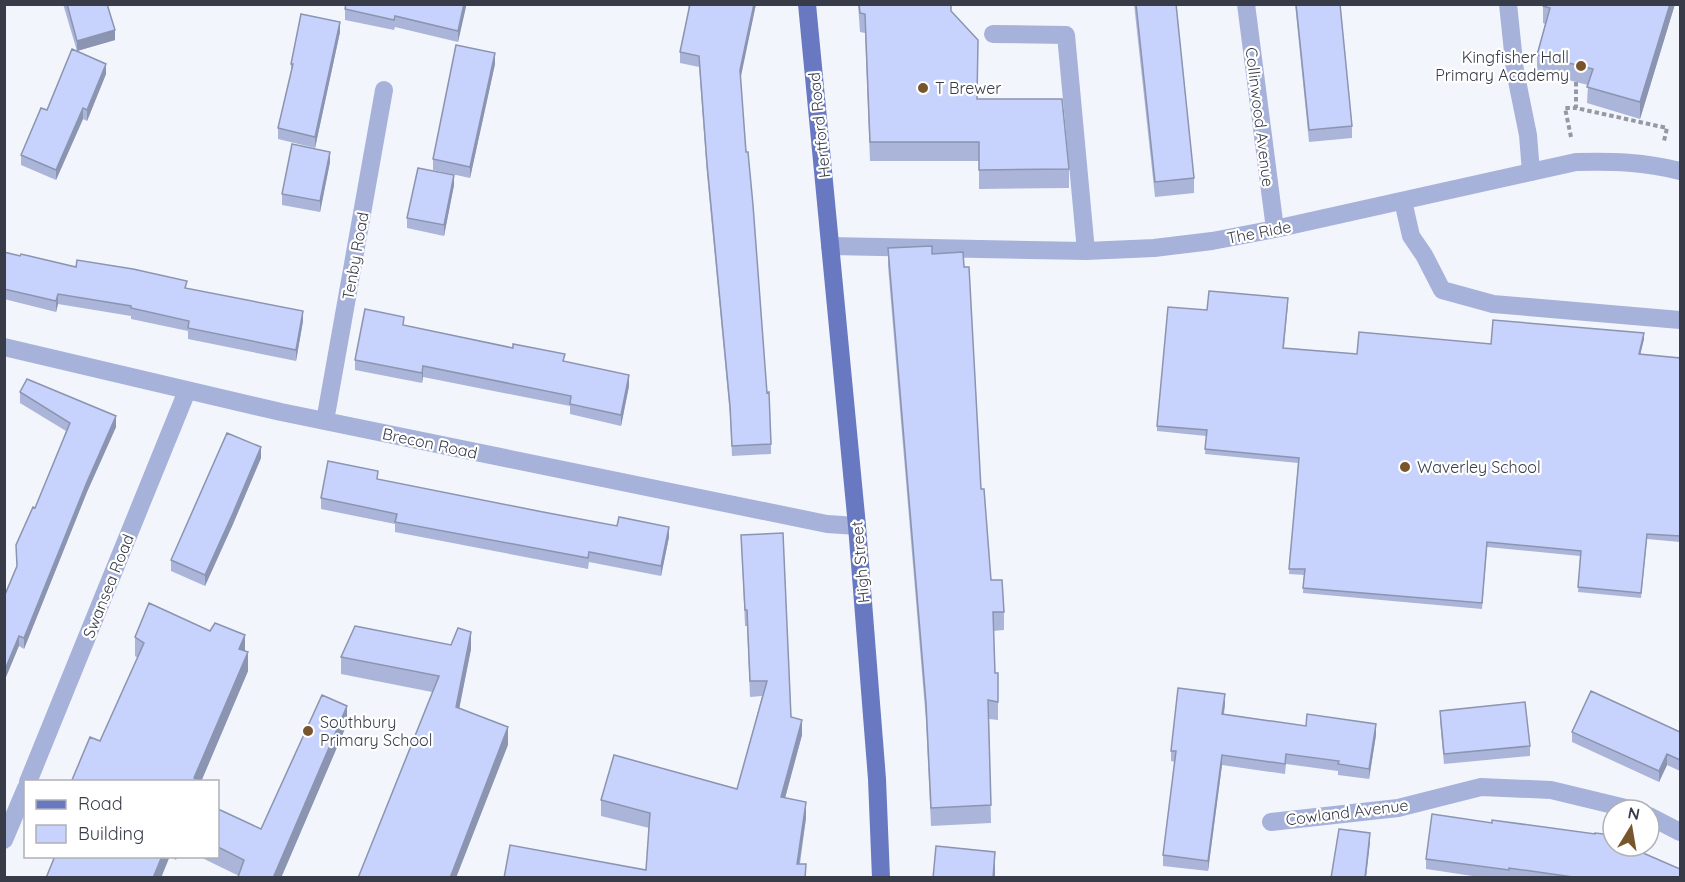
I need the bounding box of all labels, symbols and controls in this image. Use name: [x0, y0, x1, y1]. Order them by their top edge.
street label: Collinwood Avenue: [1242, 46, 1278, 188]
place label: Kingfisher Hall Primary Academy: [1435, 47, 1569, 85]
marker: Kingfisher Hall Primary Academy: [1574, 59, 1588, 73]
street label: Hertford Road: [804, 71, 834, 179]
place label: T Brewer: [935, 78, 1002, 98]
marker: T Brewer: [916, 81, 930, 95]
street label: Tenby Road: [337, 210, 373, 302]
street label: The Ride: [1225, 216, 1293, 248]
street label: Brecon Road: [381, 423, 479, 463]
place label: Waverley School: [1417, 457, 1541, 477]
marker: Waverley School: [1398, 460, 1412, 474]
street label: High Street: [846, 520, 874, 604]
street label: Swansea Road: [78, 531, 138, 641]
place label: Southbury Primary School: [320, 712, 432, 750]
marker: Southbury Primary School: [301, 724, 315, 738]
legend: [24, 780, 219, 858]
text: Road: [78, 792, 123, 815]
street label: Cowland Avenue: [1284, 795, 1410, 829]
north arrow: [1601, 798, 1661, 858]
text: N: [1626, 802, 1642, 824]
text: Building: [78, 822, 144, 845]

